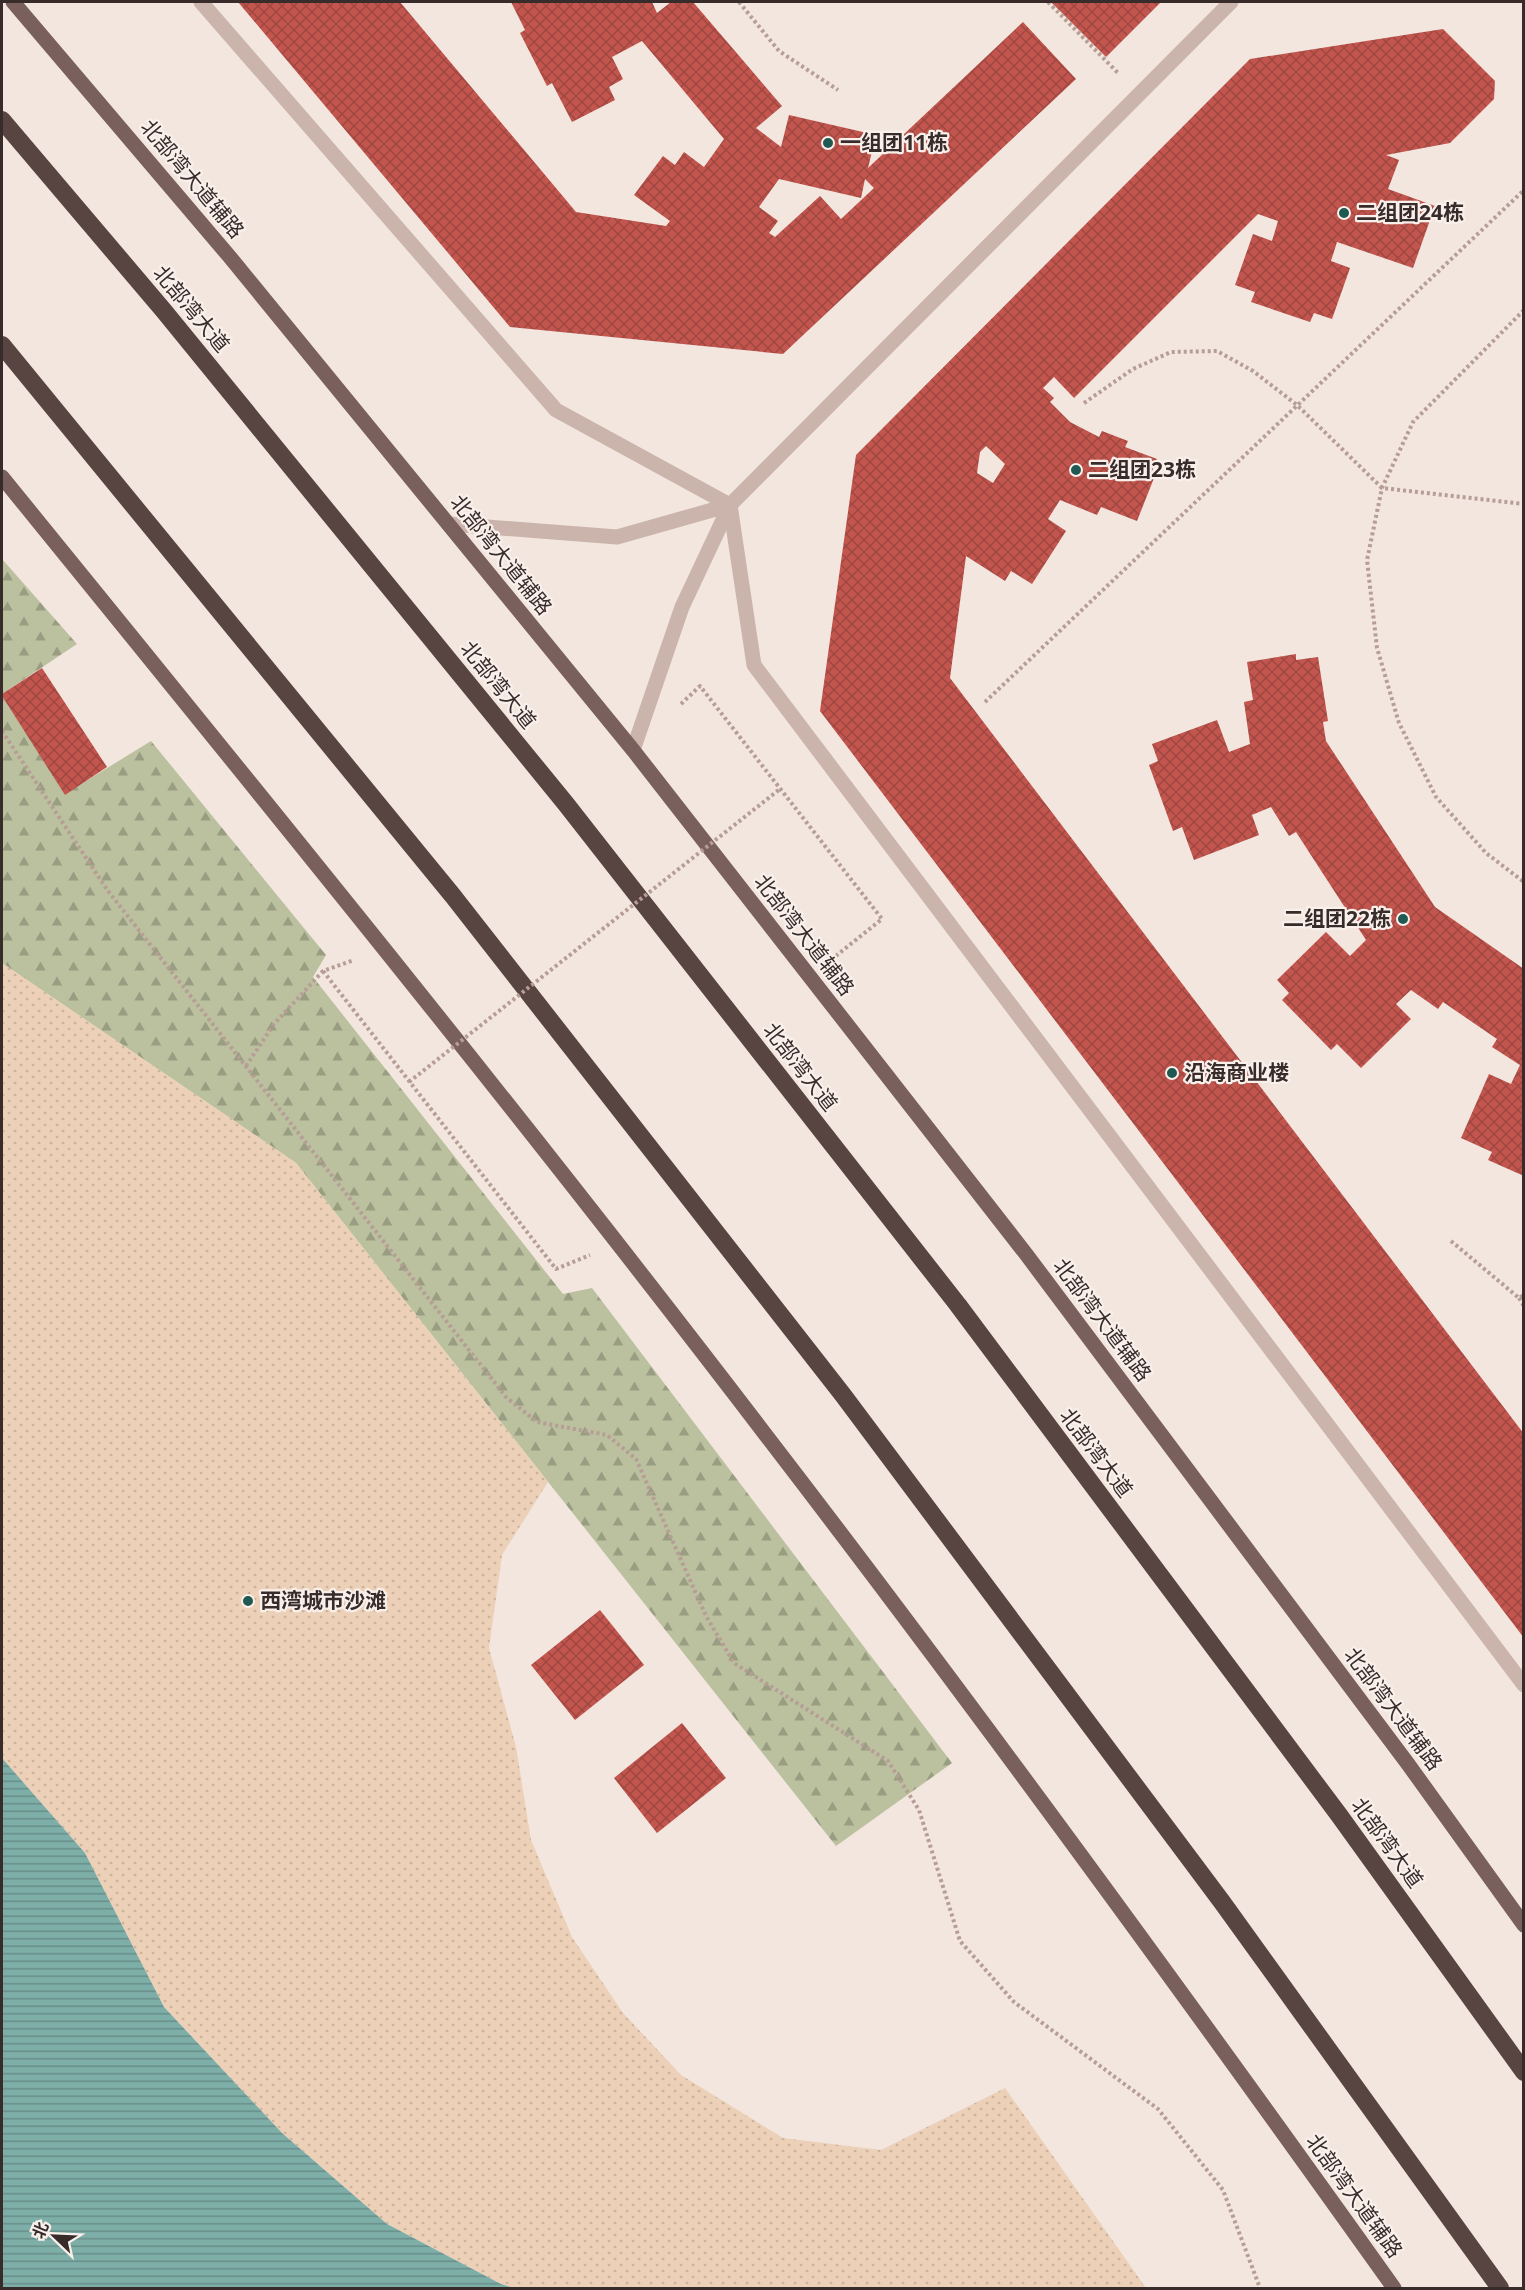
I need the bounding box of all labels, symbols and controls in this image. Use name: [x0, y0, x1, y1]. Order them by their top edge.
street label: 北部湾大道辅路: [135, 113, 251, 244]
place label: 一组团11栋: [840, 128, 948, 156]
marker: 一组团11栋: [821, 136, 835, 150]
place label: 二组团24栋: [1356, 198, 1464, 226]
marker: 二组团24栋: [1337, 206, 1351, 220]
street label: 北部湾大道: [147, 259, 236, 358]
place label: 二组团23栋: [1088, 455, 1196, 483]
marker: 二组团23栋: [1069, 463, 1083, 477]
street label: 北部湾大道辅路: [445, 488, 559, 620]
street label: 北部湾大道: [455, 635, 543, 734]
street label: 北部湾大道辅路: [749, 868, 861, 1001]
place label: 二组团22栋: [1283, 904, 1391, 932]
marker: 二组团22栋: [1396, 912, 1410, 926]
street label: 北部湾大道: [757, 1016, 844, 1116]
place label: 沿海商业楼: [1184, 1058, 1289, 1086]
marker: 沿海商业楼: [1165, 1066, 1179, 1080]
street label: 北部湾大道辅路: [1047, 1252, 1158, 1387]
street label: 北部湾大道: [1054, 1402, 1140, 1503]
place label: 西湾城市沙滩: [260, 1586, 386, 1614]
marker: 西湾城市沙滩: [241, 1594, 255, 1608]
street label: 北部湾大道辅路: [1338, 1641, 1449, 1776]
street label: 北部湾大道: [1346, 1792, 1430, 1893]
street label: 北部湾大道辅路: [1300, 2128, 1409, 2263]
north arrow: [24, 2206, 84, 2266]
text: 北: [27, 2218, 53, 2242]

